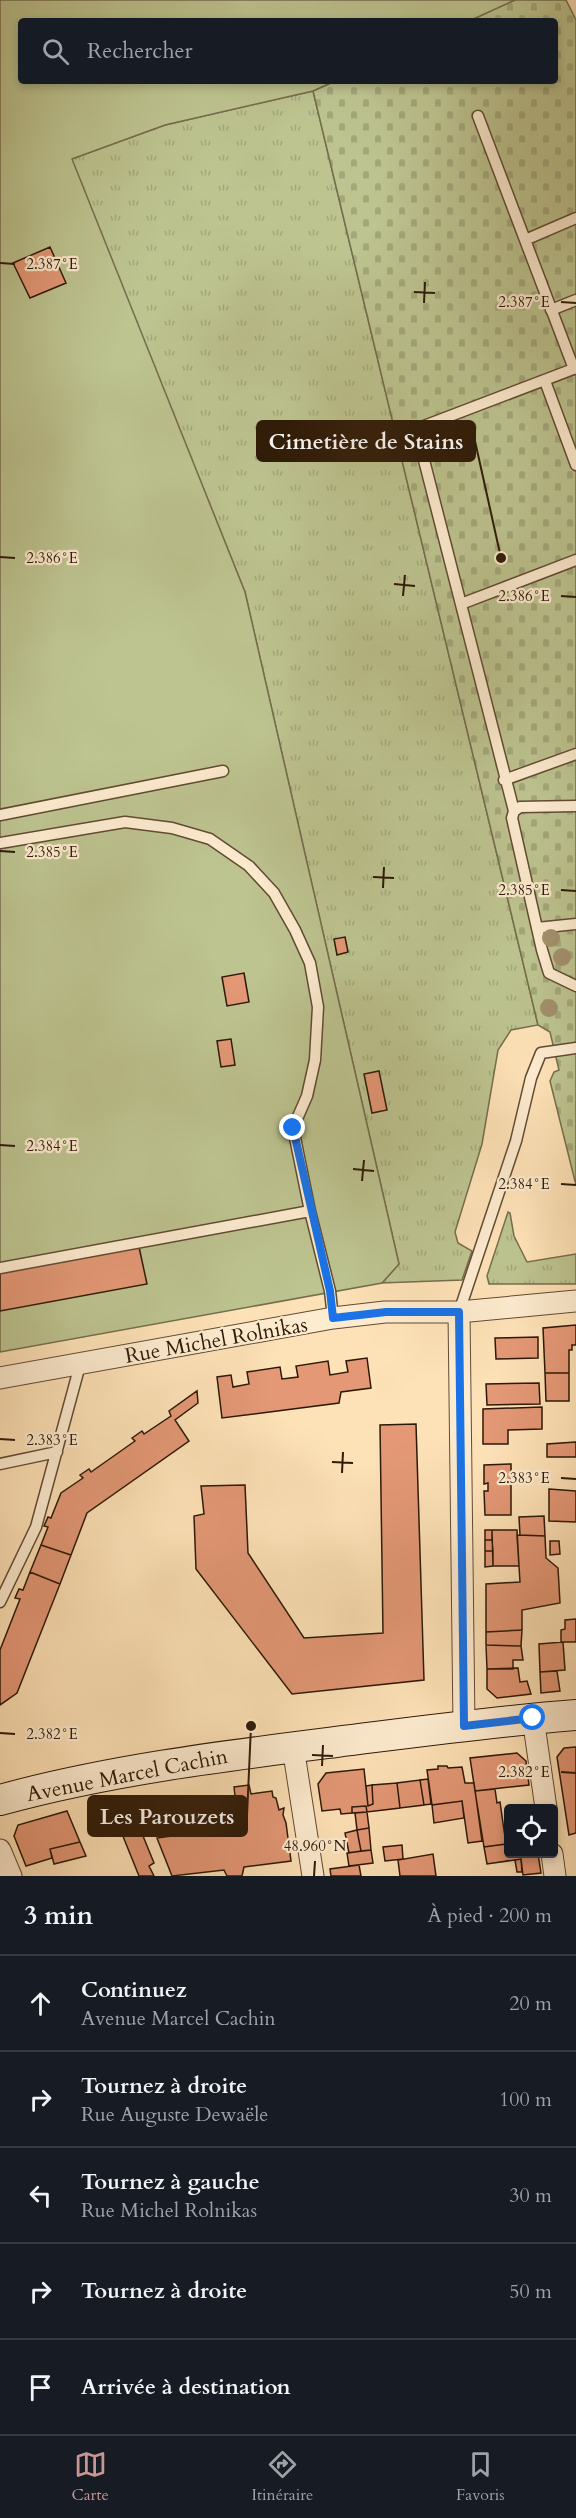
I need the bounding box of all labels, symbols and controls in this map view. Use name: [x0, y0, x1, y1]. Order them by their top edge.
search box: [18, 18, 558, 84]
icon: search: [39, 35, 72, 68]
text: Rechercher: [87, 36, 192, 66]
text: 2.387°E: [26, 254, 78, 274]
text: 2.387°E: [498, 292, 550, 312]
callout: Cimetière de Stains: [257, 421, 475, 461]
text: Cimetière de Stains: [269, 427, 463, 457]
text: 2.386°E: [26, 548, 78, 568]
text: 2.386°E: [498, 586, 550, 606]
text: 2.385°E: [26, 842, 78, 862]
text: 2.385°E: [498, 880, 550, 900]
route end: [279, 1114, 305, 1140]
text: 2.384°E: [26, 1136, 78, 1156]
text: 2.384°E: [498, 1174, 550, 1194]
street label: Rue Michel Rolnikas: [122, 1310, 310, 1371]
text: 2.383°E: [26, 1430, 78, 1450]
text: 2.383°E: [498, 1468, 550, 1488]
route start: [519, 1704, 545, 1730]
text: 2.382°E: [26, 1724, 78, 1744]
street label: Avenue Marcel Cachin: [24, 1742, 230, 1809]
text: 2.382°E: [498, 1762, 550, 1782]
callout: Les Parouzets: [88, 1796, 247, 1836]
text: Les Parouzets: [100, 1802, 234, 1832]
map controls: [504, 1804, 558, 1858]
button: locate: [504, 1804, 558, 1858]
text: 48.960°N: [284, 1836, 347, 1856]
text: 3 min: [24, 1898, 93, 1933]
text: À pied · 200 m: [428, 1902, 552, 1929]
text: Continuez: [81, 1975, 187, 2005]
icon: ahead: [24, 1987, 57, 2020]
text: 20 m: [509, 1990, 552, 2017]
text: Avenue Marcel Cachin: [81, 2005, 276, 2032]
text: Tournez à droite: [81, 2071, 247, 2101]
icon: right: [24, 2083, 57, 2116]
text: 100 m: [499, 2086, 552, 2113]
text: Rue Auguste Dewaële: [81, 2101, 268, 2128]
text: Tournez à gauche: [81, 2167, 260, 2197]
icon: left: [24, 2179, 57, 2212]
text: 30 m: [509, 2182, 552, 2209]
text: Rue Michel Rolnikas: [81, 2197, 257, 2224]
icon: right: [24, 2275, 57, 2308]
text: Tournez à droite: [81, 2276, 247, 2306]
text: 50 m: [509, 2278, 552, 2305]
icon: arrive: [24, 2371, 57, 2404]
text: Arrivée à destination: [81, 2372, 291, 2402]
tab: Carte: [71, 2448, 109, 2506]
tab: Itinéraire: [252, 2448, 313, 2506]
tab: Favoris: [456, 2448, 505, 2506]

